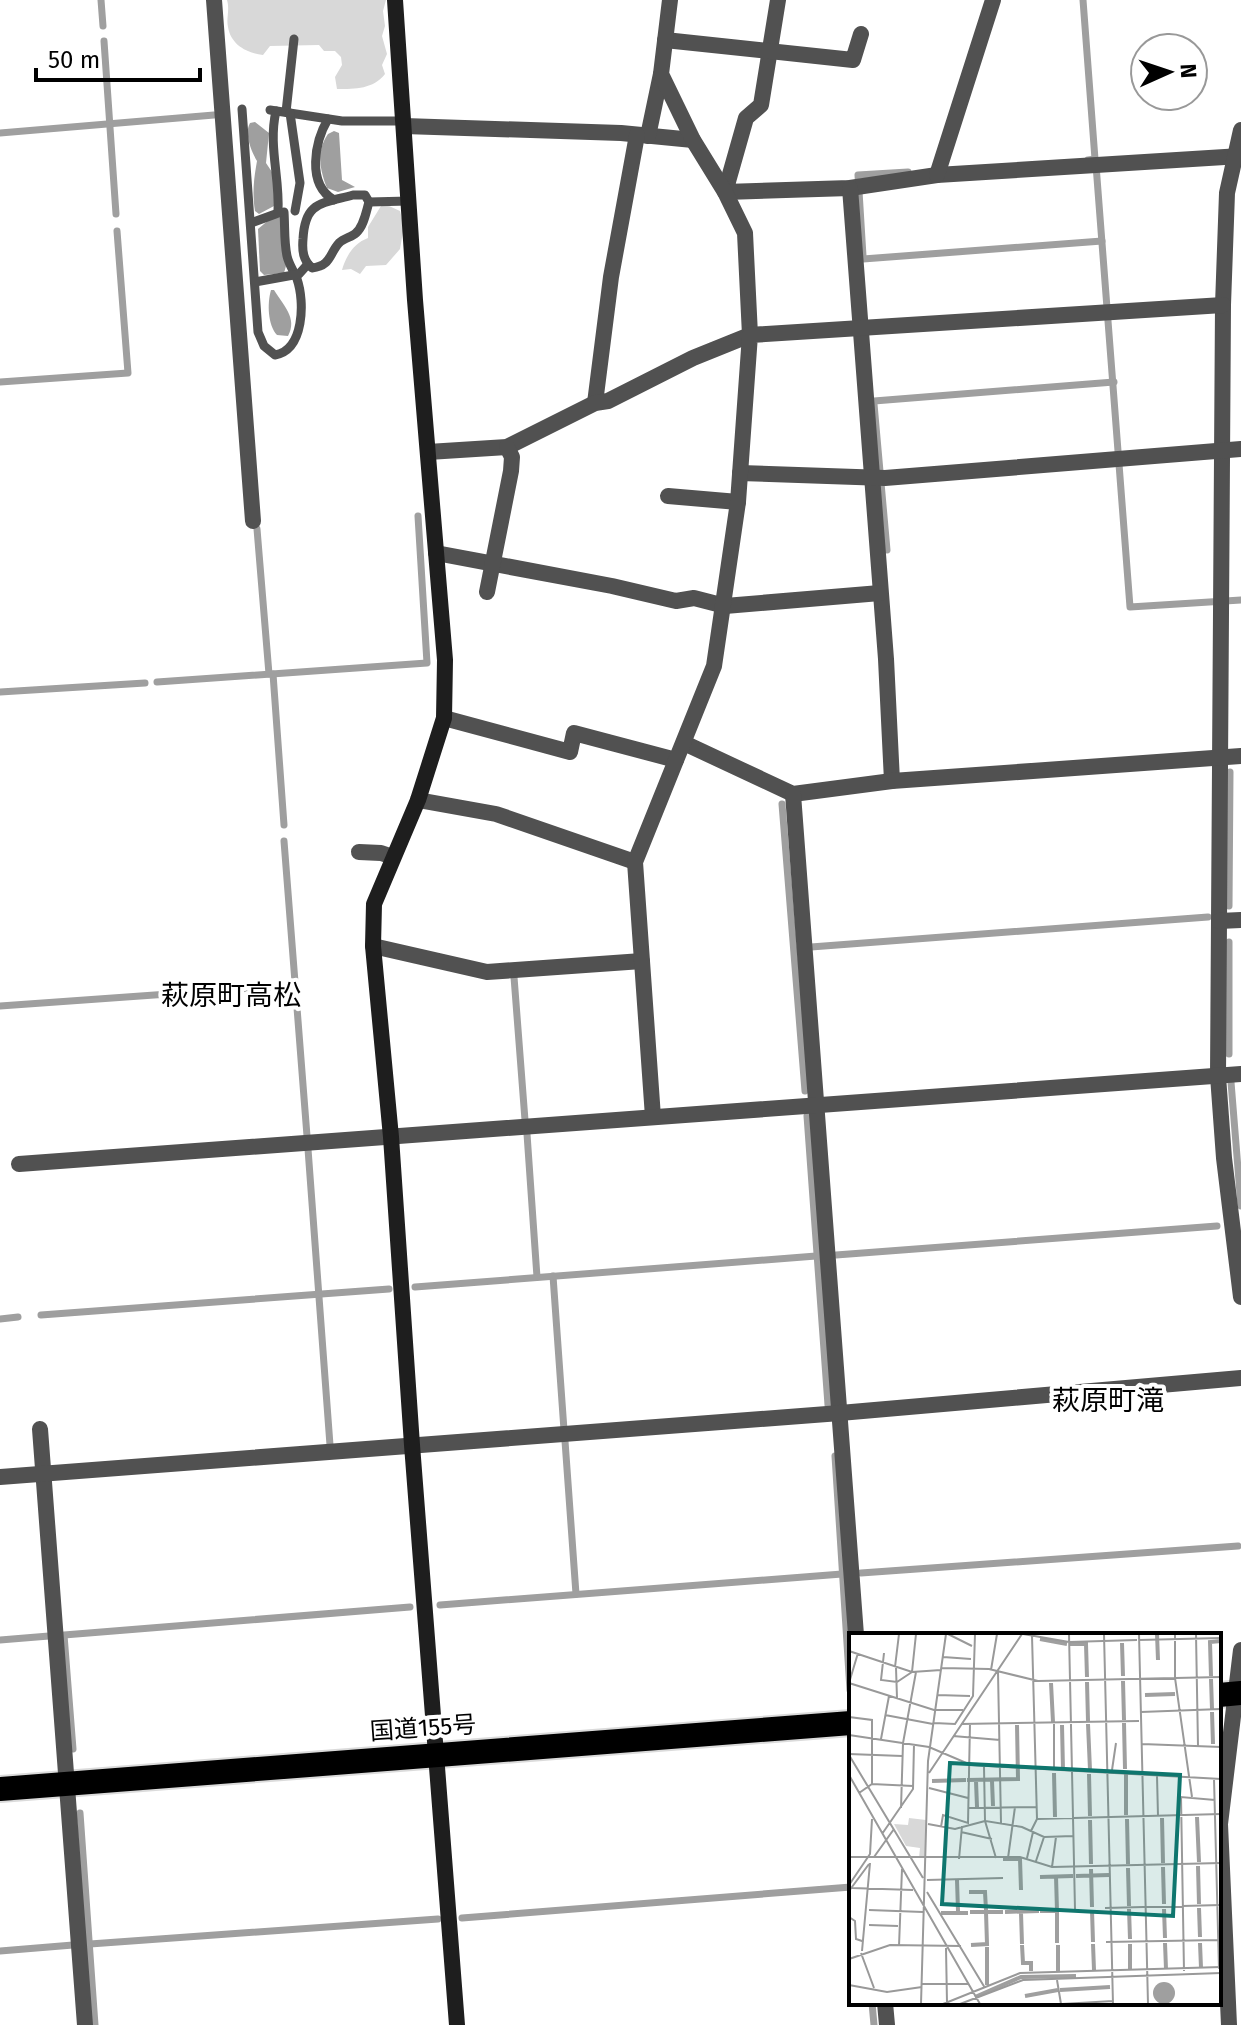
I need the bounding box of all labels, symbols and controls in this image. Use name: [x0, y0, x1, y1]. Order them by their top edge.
scale bar: [36, 32, 200, 82]
north arrow: [1129, 32, 1209, 112]
text: 50 m: [48, 46, 100, 74]
text: N: [1175, 63, 1202, 79]
district label: 萩原町高松: [161, 979, 301, 1012]
district label: 萩原町滝: [1052, 1384, 1164, 1417]
inset map: [849, 1633, 1221, 2005]
street label: 国道155号: [369, 1710, 477, 1746]

